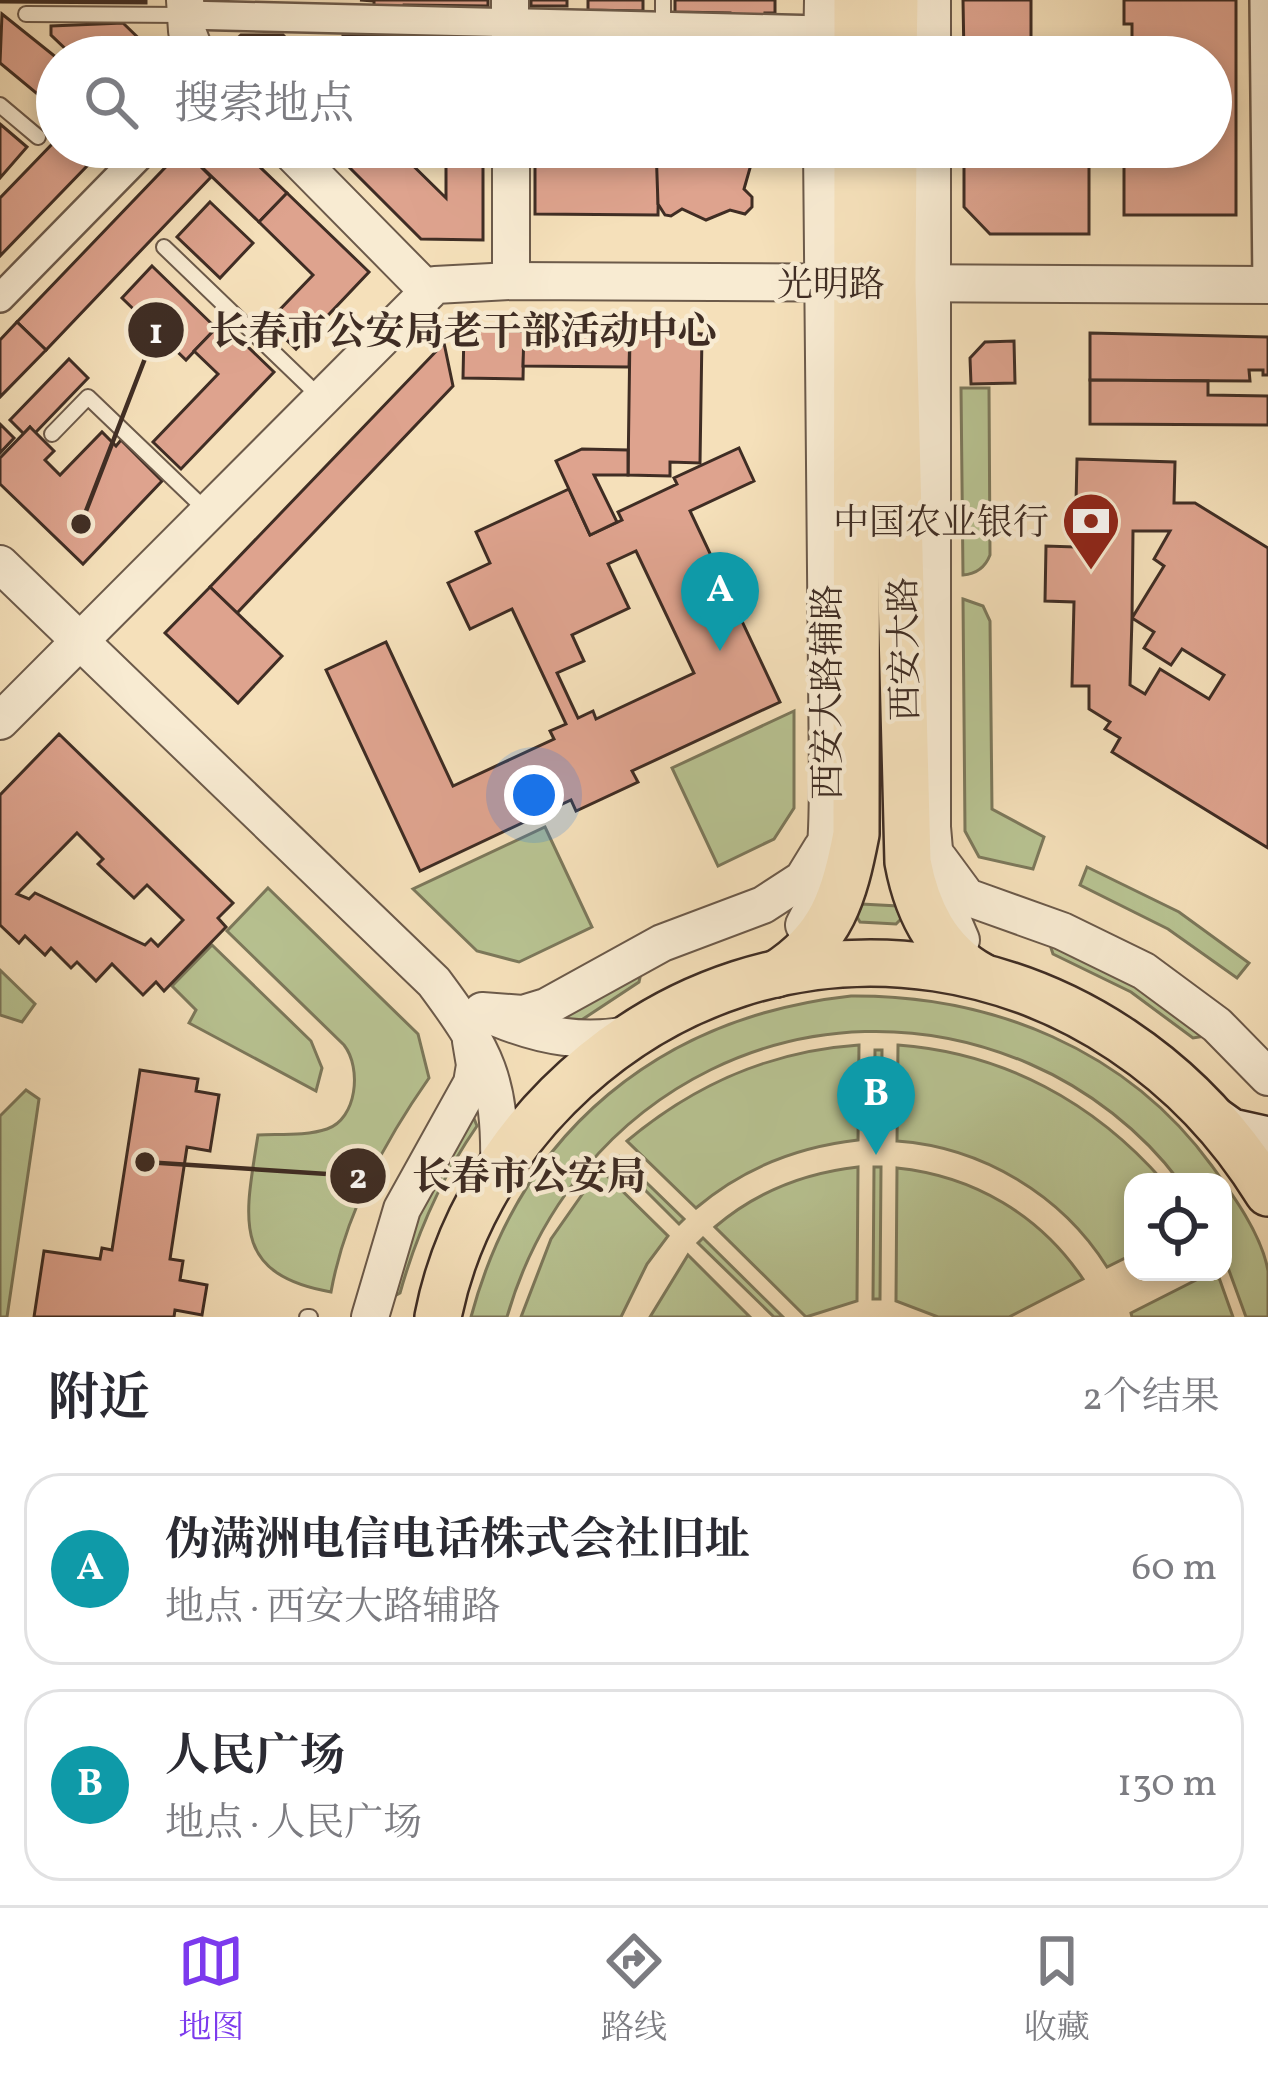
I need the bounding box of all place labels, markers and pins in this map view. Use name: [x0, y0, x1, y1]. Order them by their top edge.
callout: 长春市公安局老干部活动中心: [126, 293, 741, 368]
bank icon: 中国农业银行: [1060, 490, 1122, 572]
place label: 中国农业银行: [833, 500, 1049, 550]
pin: A: [681, 552, 759, 651]
pin: B: [837, 1056, 915, 1155]
callout: 长春市公安局: [328, 1138, 670, 1213]

